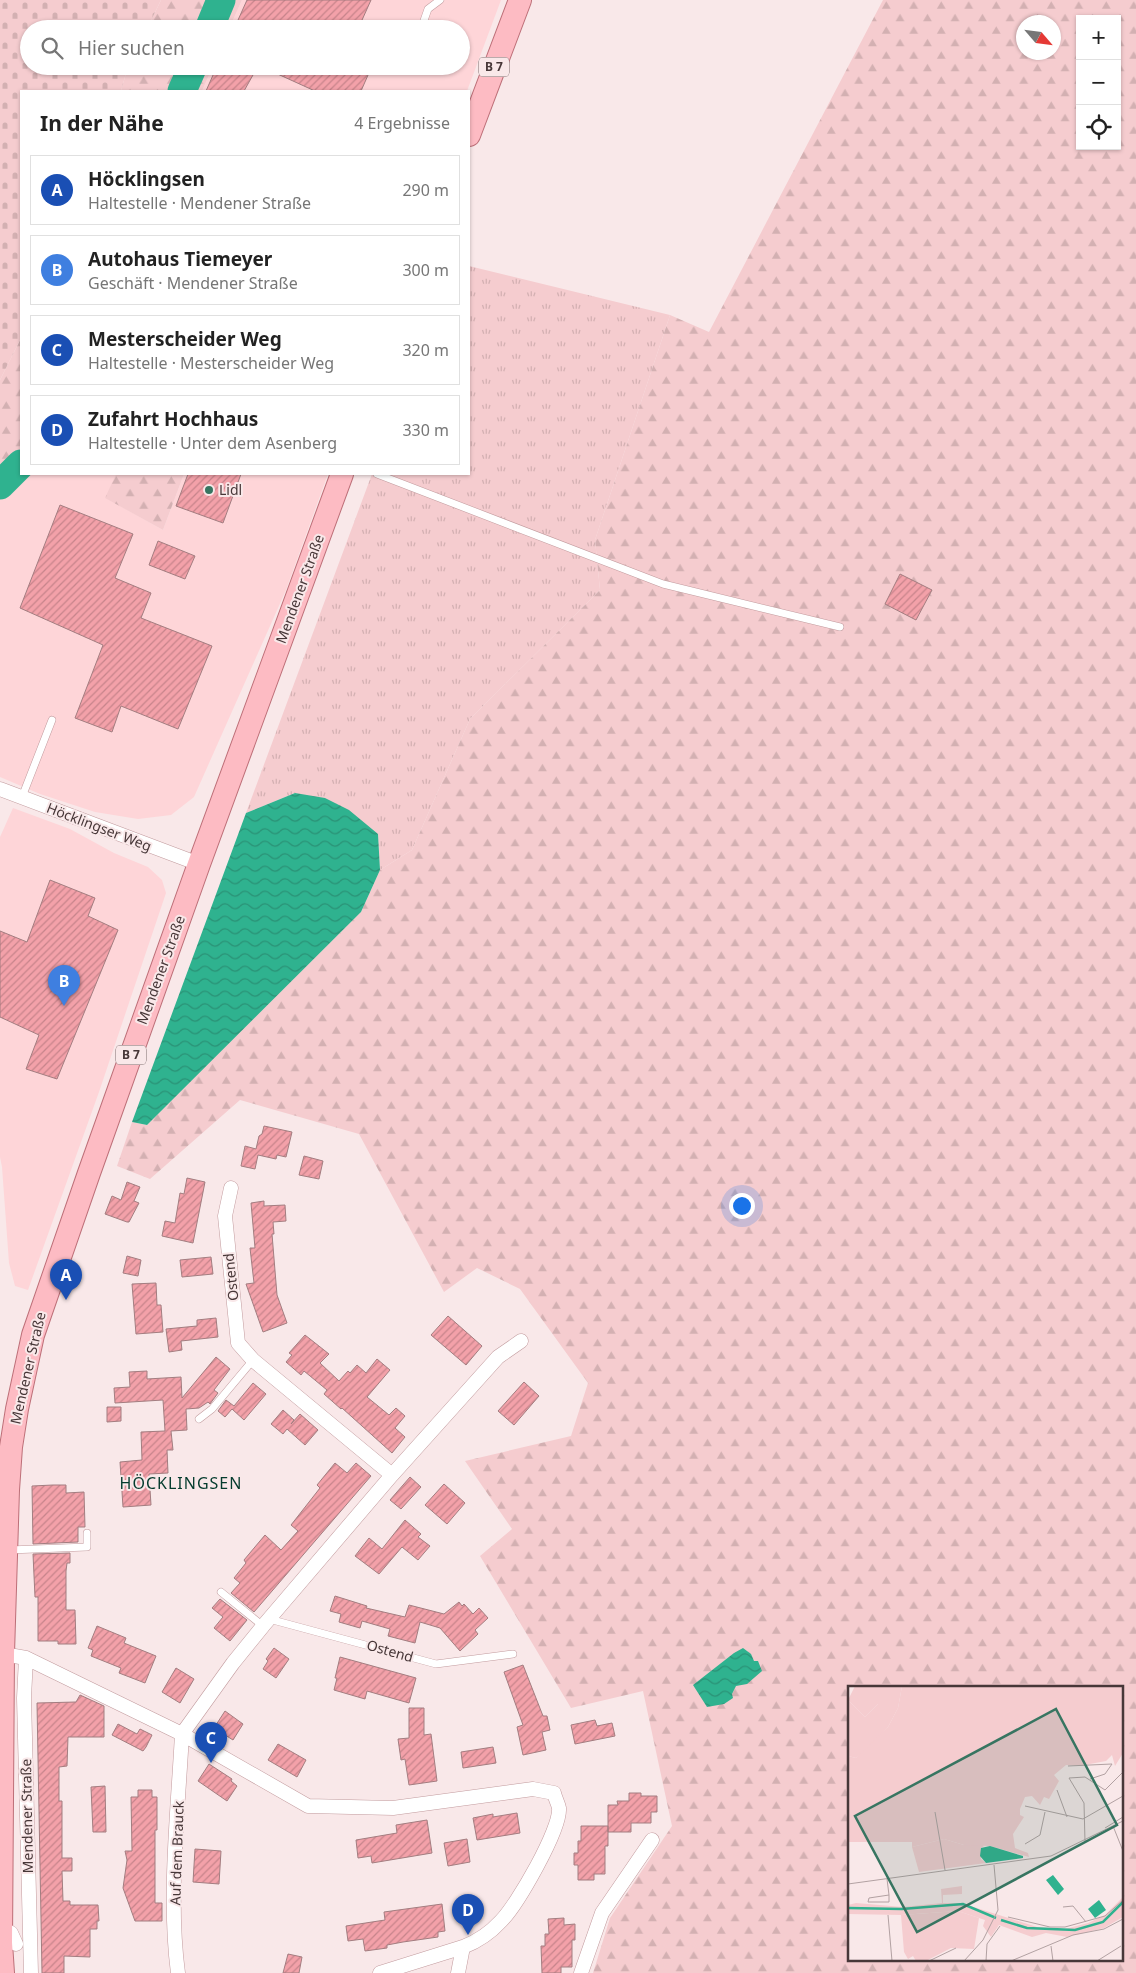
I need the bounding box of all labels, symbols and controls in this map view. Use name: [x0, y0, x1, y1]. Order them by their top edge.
north arrow: [1016, 15, 1061, 60]
map controls: [1076, 15, 1121, 150]
button: +: [1076, 15, 1121, 60]
search box: [20, 20, 470, 75]
icon: search: [38, 34, 66, 62]
text: Hier suchen: [78, 35, 185, 61]
road number: B 7: [479, 58, 509, 76]
button: −: [1076, 60, 1121, 105]
button: locate: [1076, 105, 1121, 150]
text: In der Nähe: [40, 109, 164, 137]
text: 4 Ergebnisse: [354, 112, 450, 134]
text: Höcklingsen: [88, 166, 205, 192]
text: A: [51, 179, 63, 201]
text: 290 m: [402, 179, 449, 201]
text: Haltestelle · Mendener Straße: [88, 192, 311, 214]
text: Autohaus Tiemeyer: [88, 246, 272, 272]
text: B: [52, 259, 62, 281]
text: 300 m: [402, 259, 449, 281]
text: Geschäft · Mendener Straße: [88, 272, 298, 294]
text: Mesterscheider Weg: [88, 326, 282, 352]
text: C: [52, 339, 62, 361]
text: 320 m: [402, 339, 449, 361]
text: Haltestelle · Mesterscheider Weg: [88, 352, 334, 374]
text: Zufahrt Hochhaus: [88, 406, 258, 432]
text: D: [51, 419, 63, 441]
text: 330 m: [402, 419, 449, 441]
text: Haltestelle · Unter dem Asenberg: [88, 432, 337, 454]
place label: Lidl: [219, 480, 242, 499]
marker: Lidl: [203, 484, 215, 496]
street label: Mendener Straße: [271, 532, 328, 646]
street label: Höcklingser Weg: [44, 798, 154, 855]
street label: Mendener Straße: [132, 913, 189, 1027]
pin: B: [48, 965, 80, 1006]
road number: B 7: [116, 1046, 146, 1064]
your location: [729, 1193, 755, 1219]
street label: Ostend: [219, 1252, 242, 1302]
pin: A: [50, 1259, 82, 1300]
street label: Mendener Straße: [5, 1310, 50, 1426]
district label: HÖCKLINGSEN: [120, 1472, 242, 1494]
street label: Ostend: [365, 1635, 416, 1666]
inset map: [848, 1686, 1124, 1960]
pin: C: [195, 1722, 227, 1763]
street label: Mendener Straße: [16, 1758, 37, 1873]
street label: Auf dem Brauck: [165, 1800, 188, 1906]
pin: D: [452, 1894, 484, 1935]

